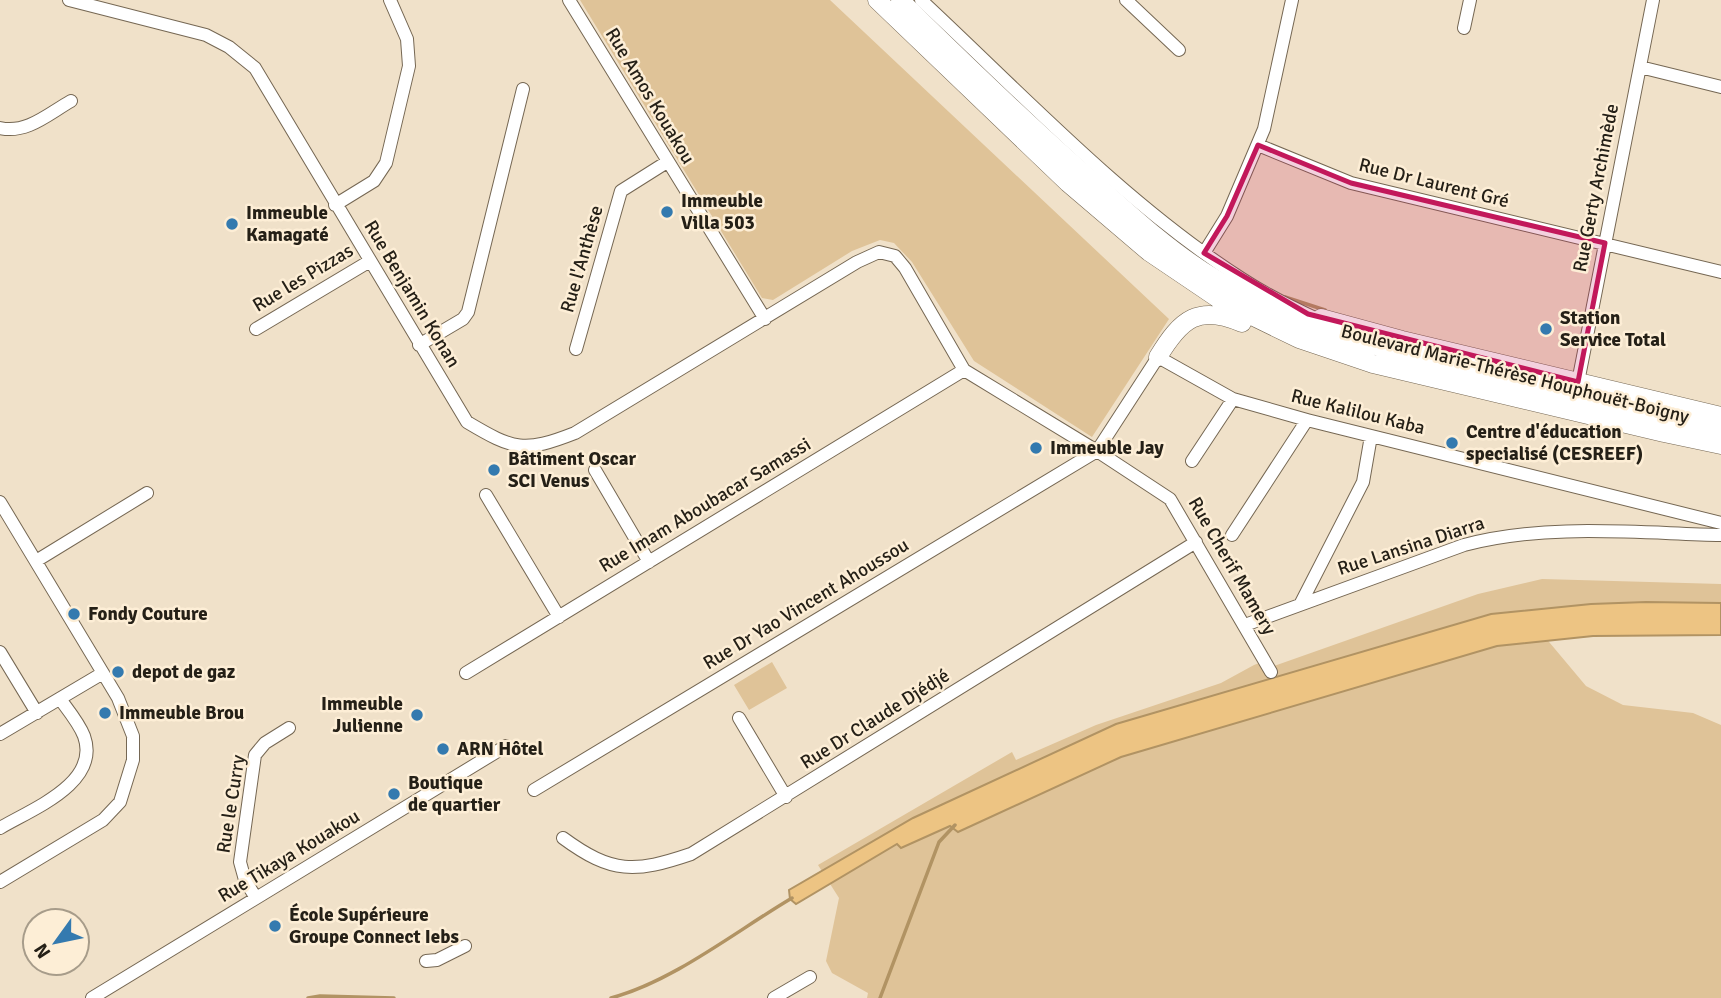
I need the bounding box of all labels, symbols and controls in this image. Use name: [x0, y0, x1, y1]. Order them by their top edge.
street label: Rue Amos Kouakou: [600, 24, 700, 168]
street label: Rue Gerty Archimède: [1568, 102, 1624, 274]
street label: Rue Dr Laurent Gré: [1356, 153, 1512, 213]
place label: Immeuble Villa 503: [681, 189, 763, 235]
place label: Immeuble Kamagaté: [246, 201, 329, 247]
street label: Rue l'Anthèse: [555, 203, 609, 315]
marker: Immeuble Villa 503: [659, 204, 675, 220]
marker: Immeuble Kamagaté: [224, 216, 240, 232]
street label: Rue Benjamin Konan: [359, 216, 465, 372]
street label: Rue les Pizzas: [248, 239, 358, 317]
place label: Station Service Total: [1560, 306, 1666, 352]
street label: Boulevard Marie-Thérèse Houphouët-Boigny: [1339, 319, 1692, 429]
marker: Station Service Total: [1538, 321, 1554, 337]
street label: Rue Kalilou Kaba: [1289, 384, 1427, 440]
place label: Centre d'éducation specialisé (CESREEF): [1466, 420, 1643, 466]
street label: Rue Imam Aboubacar Samassi: [595, 432, 815, 578]
marker: Centre d'éducation specialisé (CESREEF): [1444, 435, 1460, 451]
place label: Immeuble Jay: [1050, 436, 1164, 460]
marker: Immeuble Jay: [1028, 440, 1044, 456]
place label: Bâtiment Oscar SCI Venus: [508, 447, 636, 493]
marker: Bâtiment Oscar SCI Venus: [486, 462, 502, 478]
street label: Rue Cherif Mamery: [1183, 493, 1281, 639]
street label: Rue Lansina Diarra: [1335, 511, 1487, 581]
street label: Rue Dr Yao Vincent Ahoussou: [699, 533, 913, 675]
place label: Fondy Couture: [88, 602, 208, 626]
marker: Fondy Couture: [66, 606, 82, 622]
place label: depot de gaz: [132, 660, 236, 684]
street label: Rue Dr Claude Djédjé: [796, 663, 954, 775]
marker: depot de gaz: [110, 664, 126, 680]
place label: Immeuble Julienne: [321, 692, 403, 738]
place label: Immeuble Brou: [119, 701, 244, 725]
marker: Immeuble Brou: [97, 705, 113, 721]
marker: Immeuble Julienne: [409, 707, 425, 723]
place label: ARN Hôtel: [457, 737, 544, 761]
marker: ARN Hôtel: [435, 741, 451, 757]
street label: Rue le Curry: [211, 753, 251, 855]
place label: Boutique de quartier: [408, 771, 501, 817]
marker: Boutique de quartier: [386, 786, 402, 802]
street label: Rue Tikaya Kouakou: [214, 804, 364, 908]
place label: École Supérieure Groupe Connect Iebs: [289, 903, 459, 949]
north arrow: [21, 907, 91, 977]
marker: École Supérieure Groupe Connect Iebs: [267, 918, 283, 934]
text: N: [29, 939, 56, 963]

